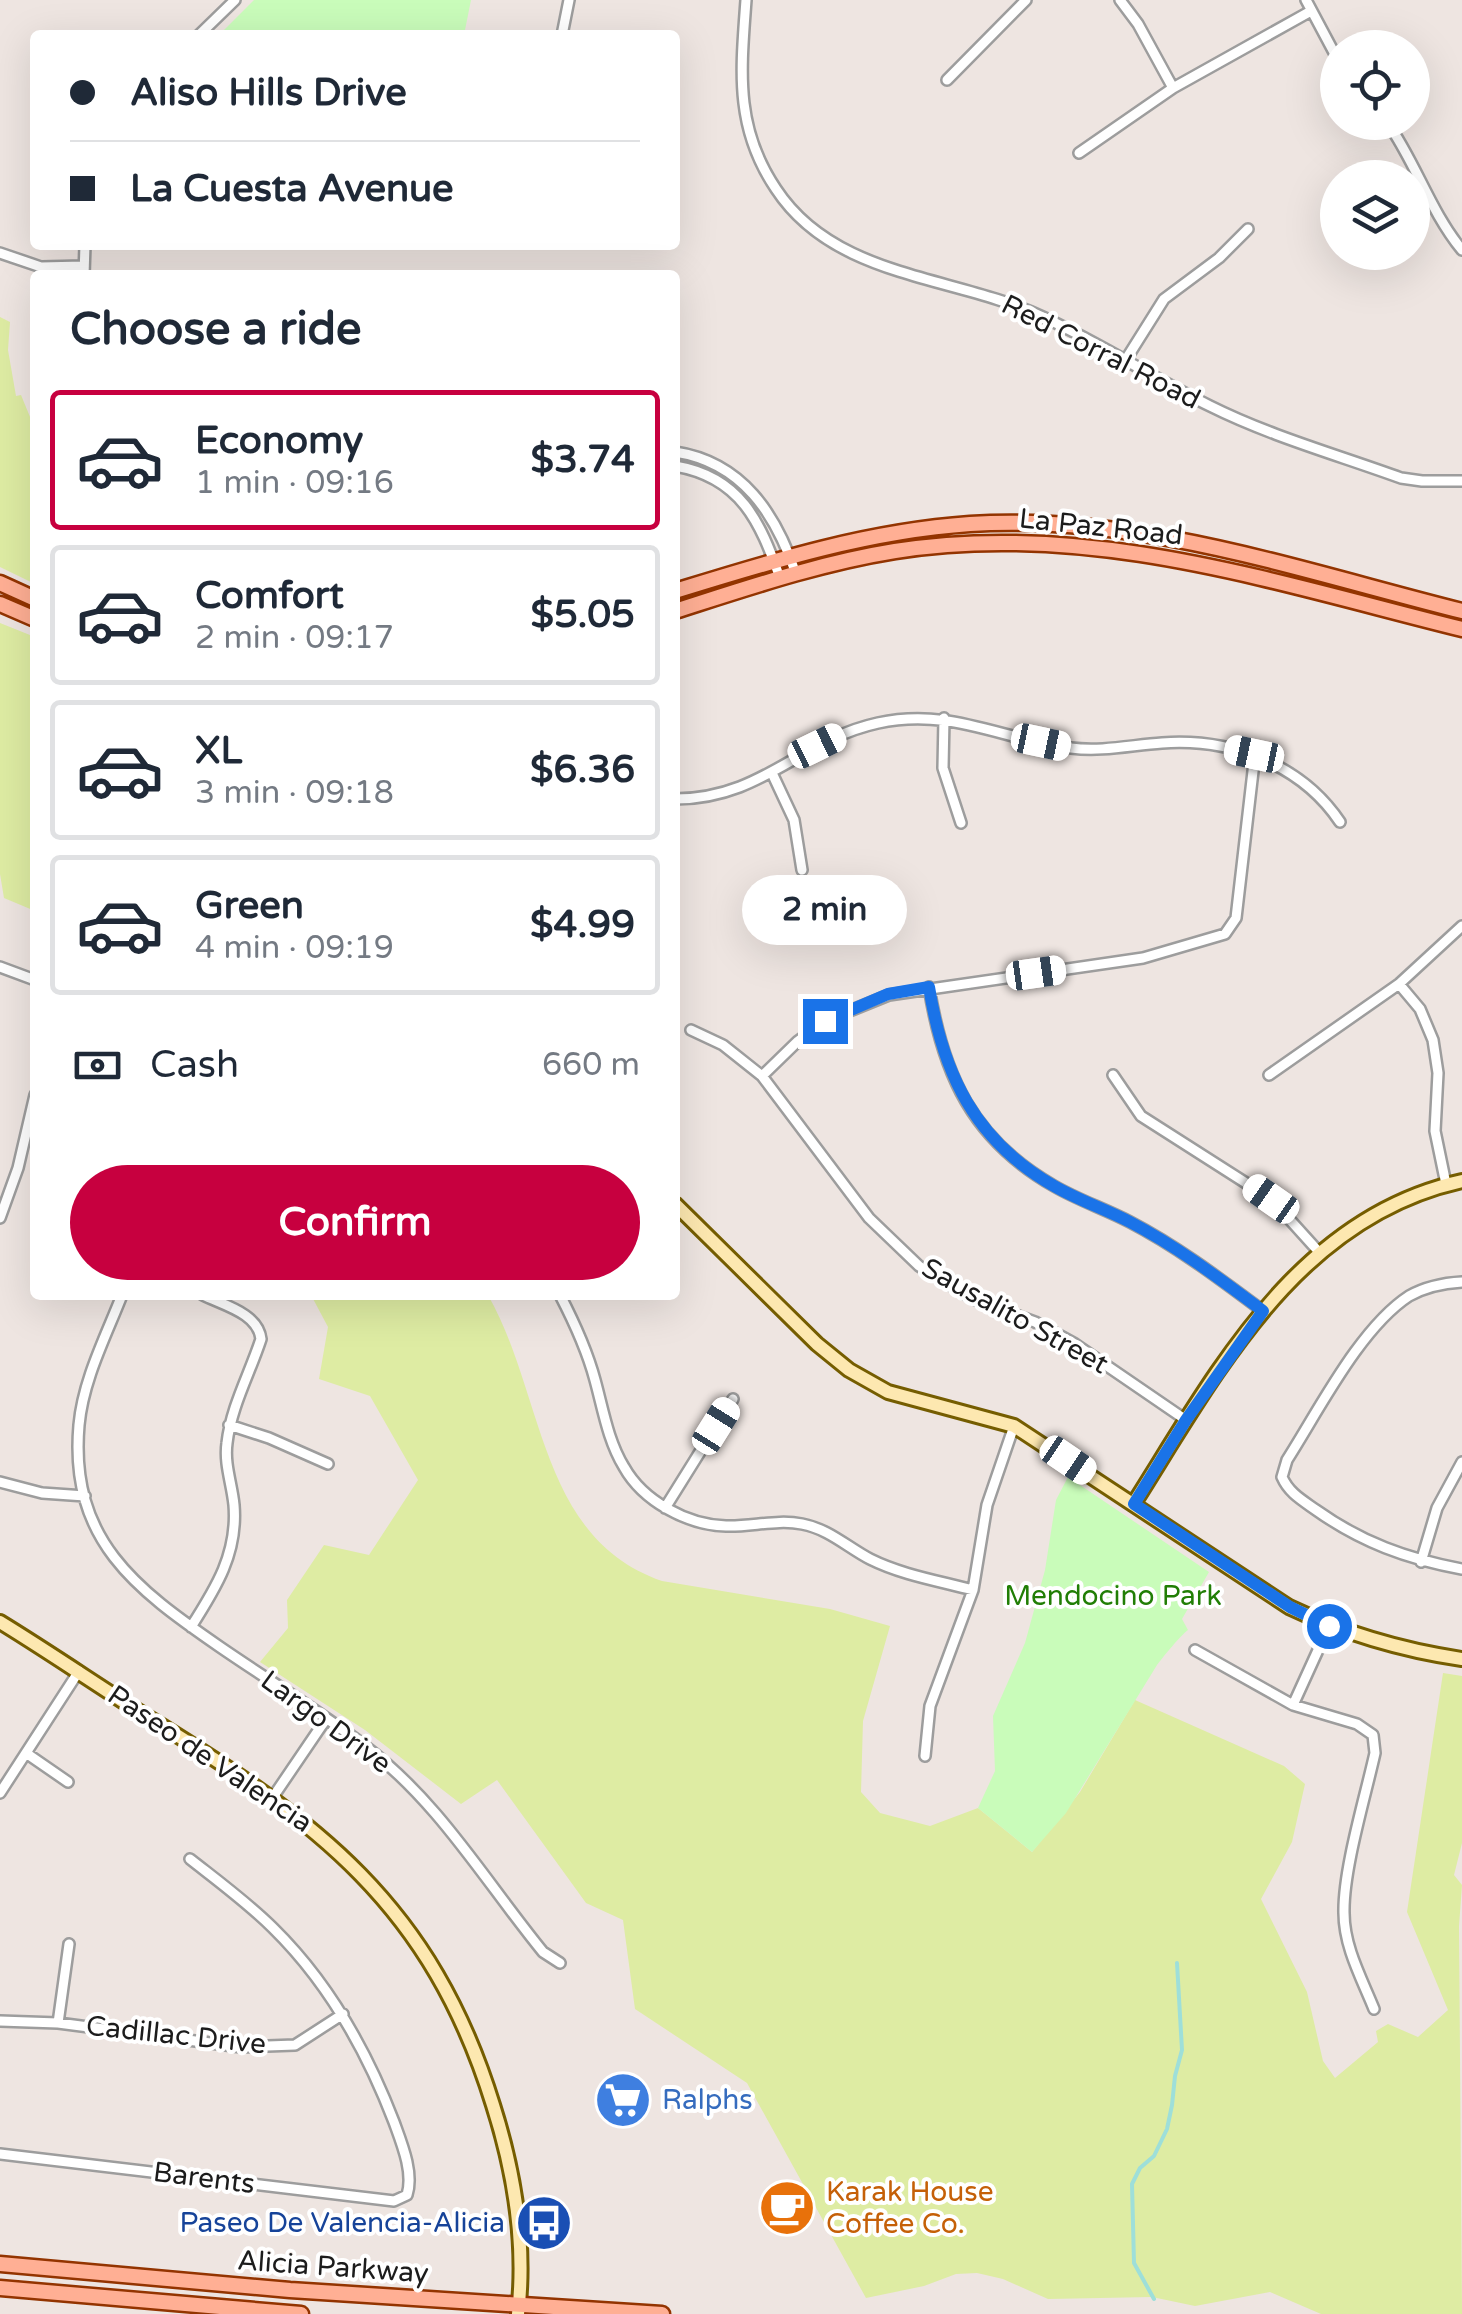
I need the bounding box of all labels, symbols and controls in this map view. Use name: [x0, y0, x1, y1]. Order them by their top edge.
map controls: [1320, 30, 1430, 270]
button: locate: [1320, 30, 1430, 140]
text: Aliso Hills Drive: [130, 70, 407, 116]
button: layers: [1320, 160, 1430, 270]
text: La Cuesta Avenue: [130, 166, 454, 212]
street label: Red Corral Road: [996, 287, 1206, 417]
text: Choose a ride: [70, 303, 361, 357]
icon: car: [75, 415, 165, 505]
text: Economy: [195, 418, 363, 464]
text: $3.74: [530, 437, 635, 483]
text: 1 min · 09:16: [195, 464, 394, 502]
street label: La Paz Road: [1017, 501, 1185, 553]
icon: car: [75, 570, 165, 660]
text: Comfort: [195, 573, 344, 619]
text: $5.05: [530, 592, 635, 638]
text: 2 min · 09:17: [195, 619, 394, 657]
car: [783, 719, 851, 773]
car: [1009, 721, 1073, 763]
icon: car: [75, 725, 165, 815]
text: XL: [195, 728, 242, 774]
car: [1222, 733, 1286, 775]
text: $6.36: [530, 747, 635, 793]
text: 3 min · 09:18: [195, 774, 394, 812]
callout: 2 min: [742, 876, 908, 946]
icon: car: [75, 880, 165, 970]
text: Green: [195, 883, 304, 929]
text: 2 min: [782, 891, 867, 929]
text: $4.99: [530, 902, 635, 948]
text: 4 min · 09:19: [195, 929, 394, 967]
car: [1004, 954, 1068, 992]
route end: [803, 999, 848, 1044]
icon: cash: [70, 1038, 125, 1093]
text: Cash: [150, 1042, 239, 1088]
text: 660 m: [542, 1046, 640, 1084]
button: Confirm: [70, 1165, 640, 1280]
car: [1238, 1170, 1304, 1228]
street label: Sausalito Street: [916, 1251, 1114, 1381]
car: [687, 1393, 745, 1459]
car: [1035, 1431, 1101, 1489]
park label: Mendocino Park: [1004, 1579, 1222, 1613]
route start: [1307, 1604, 1352, 1649]
street label: Largo Drive: [254, 1663, 398, 1781]
street label: Paseo de Valencia: [101, 1678, 319, 1840]
street label: Cadillac Drive: [84, 2009, 268, 2061]
supermarket icon: Ralphs: [593, 2070, 653, 2130]
place label: Ralphs: [662, 2083, 753, 2117]
street label: Barents: [151, 2155, 257, 2201]
place label: Karak House Coffee Co.: [826, 2175, 994, 2241]
cafe icon: Karak House Coffee Co.: [757, 2178, 817, 2238]
bus stop icon: Paseo De Valencia-Alicia: [514, 2193, 574, 2253]
place label: Paseo De Valencia-Alicia: [179, 2206, 505, 2240]
street label: Alicia Parkway: [236, 2243, 430, 2291]

